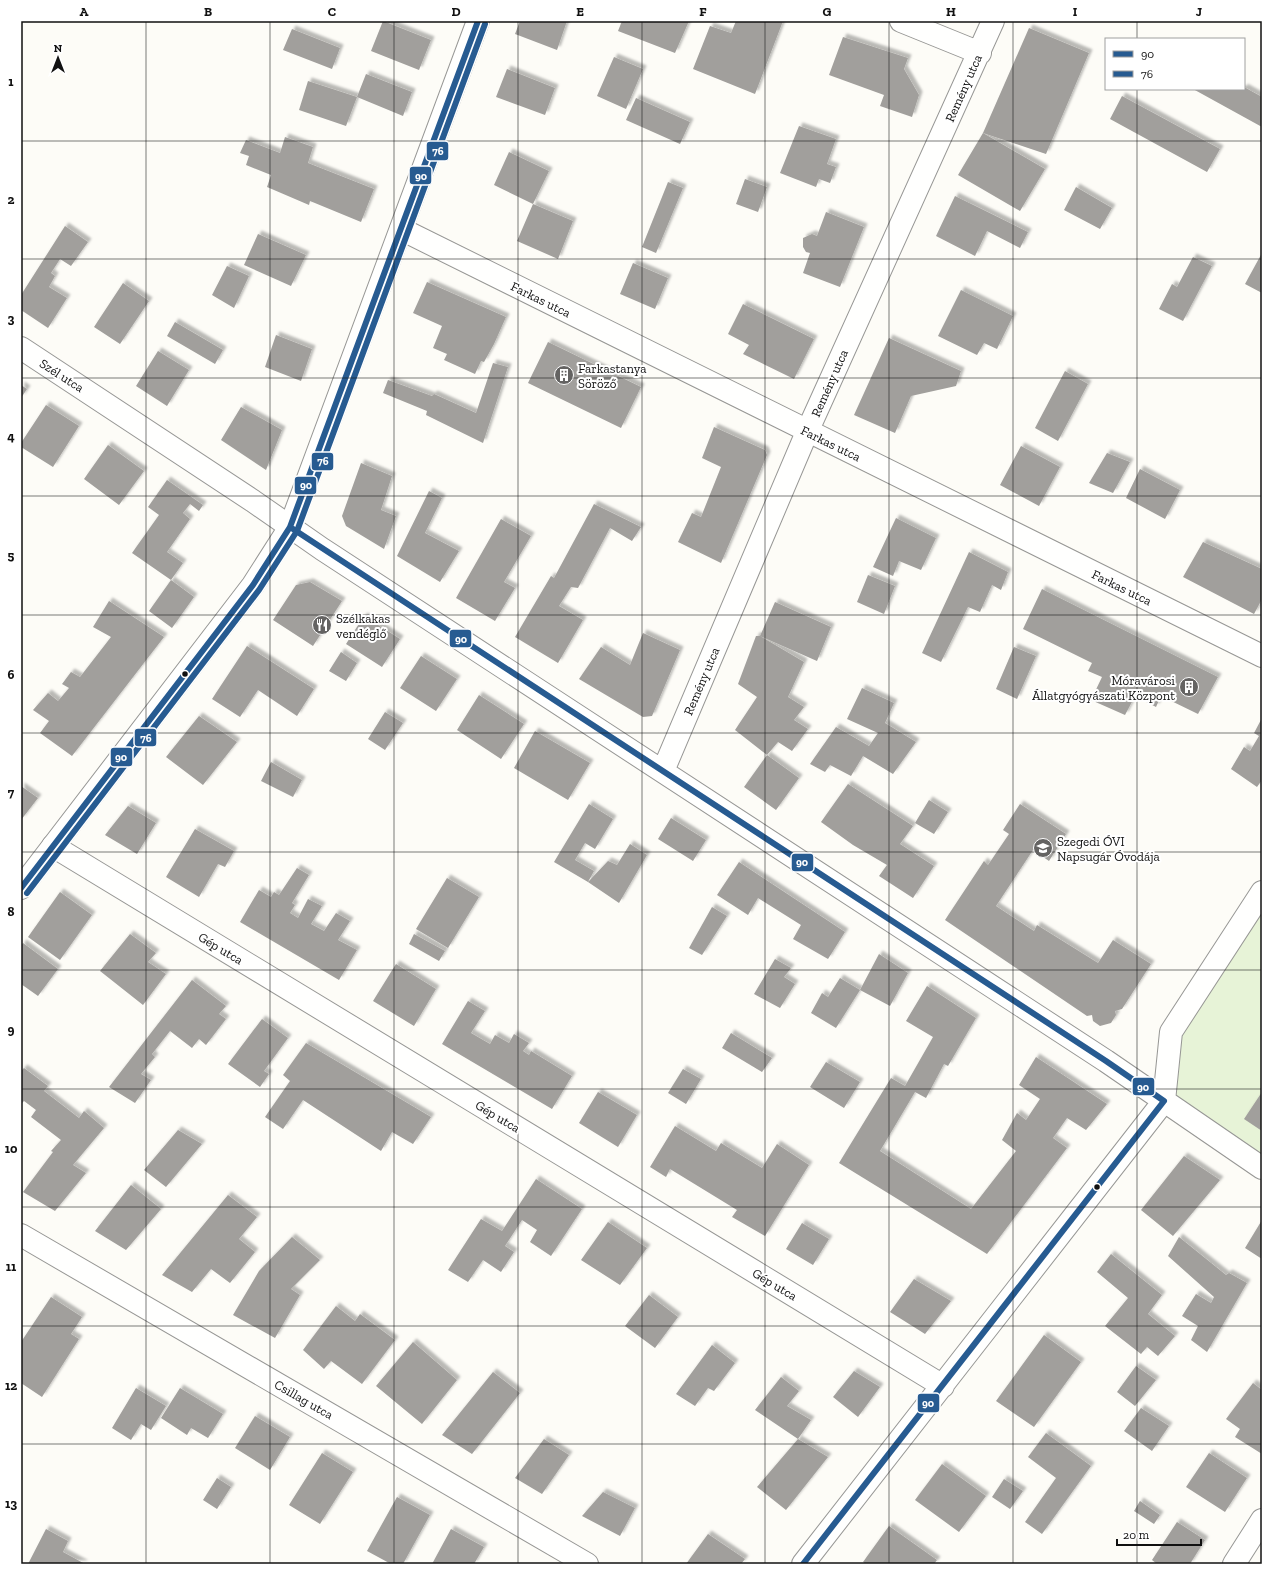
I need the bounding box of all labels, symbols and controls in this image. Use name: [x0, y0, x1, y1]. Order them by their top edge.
text: A: [80, 4, 89, 19]
text: B: [204, 4, 212, 19]
text: C: [328, 4, 336, 19]
text: D: [451, 4, 461, 19]
text: E: [576, 4, 584, 19]
text: F: [699, 4, 707, 19]
text: G: [823, 4, 832, 19]
text: H: [946, 4, 956, 19]
text: I: [1073, 4, 1078, 19]
text: J: [1196, 4, 1202, 19]
north arrow: [38, 38, 78, 78]
legend: [1105, 38, 1245, 90]
text: N: [54, 42, 63, 55]
text: 90: [1141, 47, 1154, 61]
street label: Remény utca: [942, 52, 985, 124]
text: 76: [1141, 67, 1153, 81]
text: 1: [8, 74, 14, 89]
line badge: 76: [426, 141, 449, 161]
text: 76: [432, 145, 444, 158]
line badge: 90: [409, 166, 432, 185]
text: 90: [415, 170, 427, 183]
text: 2: [8, 192, 15, 207]
street label: Farkas utca: [508, 278, 574, 321]
text: 3: [8, 311, 15, 326]
street label: Remény utca: [808, 347, 851, 419]
street label: Szél utca: [37, 356, 87, 396]
place label: Farkastanya Söröző: [578, 361, 647, 391]
building icon: Farkastanya Söröző: [553, 364, 575, 386]
street label: Farkas utca: [798, 422, 864, 465]
text: 4: [7, 429, 15, 444]
line badge: 76: [311, 452, 334, 471]
text: 76: [317, 455, 329, 468]
line badge: 90: [294, 476, 317, 495]
text: 90: [300, 479, 312, 492]
text: 5: [8, 548, 15, 563]
street label: Farkas utca: [1089, 566, 1155, 609]
place label: Szélkakas vendéglő: [336, 611, 391, 641]
restaurant icon: Szélkakas vendéglő: [311, 614, 333, 636]
line badge: 90: [449, 629, 472, 648]
text: 90: [455, 633, 467, 646]
street label: Remény utca: [680, 644, 723, 717]
text: 6: [8, 667, 15, 682]
unlabelled marker: [180, 669, 190, 679]
place label: Móravárosi Állatgyógyászati Központ: [1032, 673, 1175, 703]
building icon: Móravárosi Állatgyógyászati Központ: [1178, 676, 1200, 698]
line badge: 76: [134, 728, 157, 747]
text: 76: [140, 732, 152, 745]
line badge: 90: [110, 747, 133, 767]
text: 90: [115, 751, 127, 764]
text: 7: [8, 785, 15, 800]
place label: Szegedi ÓVI Napsugár Óvodája: [1057, 834, 1161, 865]
school or university icon: Szegedi ÓVI Napsugár Óvodája: [1032, 837, 1054, 859]
line badge: 90: [791, 853, 814, 872]
text: 90: [796, 856, 808, 869]
text: 8: [7, 904, 15, 919]
street label: Gép utca: [196, 929, 246, 968]
text: 9: [8, 1022, 15, 1037]
line badge: 90: [1132, 1077, 1155, 1096]
text: 90: [1137, 1081, 1149, 1094]
street label: Gép utca: [473, 1097, 523, 1136]
text: 10: [5, 1141, 18, 1156]
unlabelled marker: [1092, 1182, 1102, 1192]
text: 11: [6, 1259, 17, 1274]
street label: Gép utca: [750, 1265, 800, 1304]
street label: Csillag utca: [272, 1377, 336, 1423]
text: 12: [5, 1378, 17, 1393]
line badge: 90: [917, 1393, 940, 1413]
text: 90: [922, 1397, 934, 1410]
text: 13: [5, 1496, 17, 1511]
scale bar: [1117, 1521, 1201, 1547]
text: 20 m: [1123, 1528, 1150, 1542]

